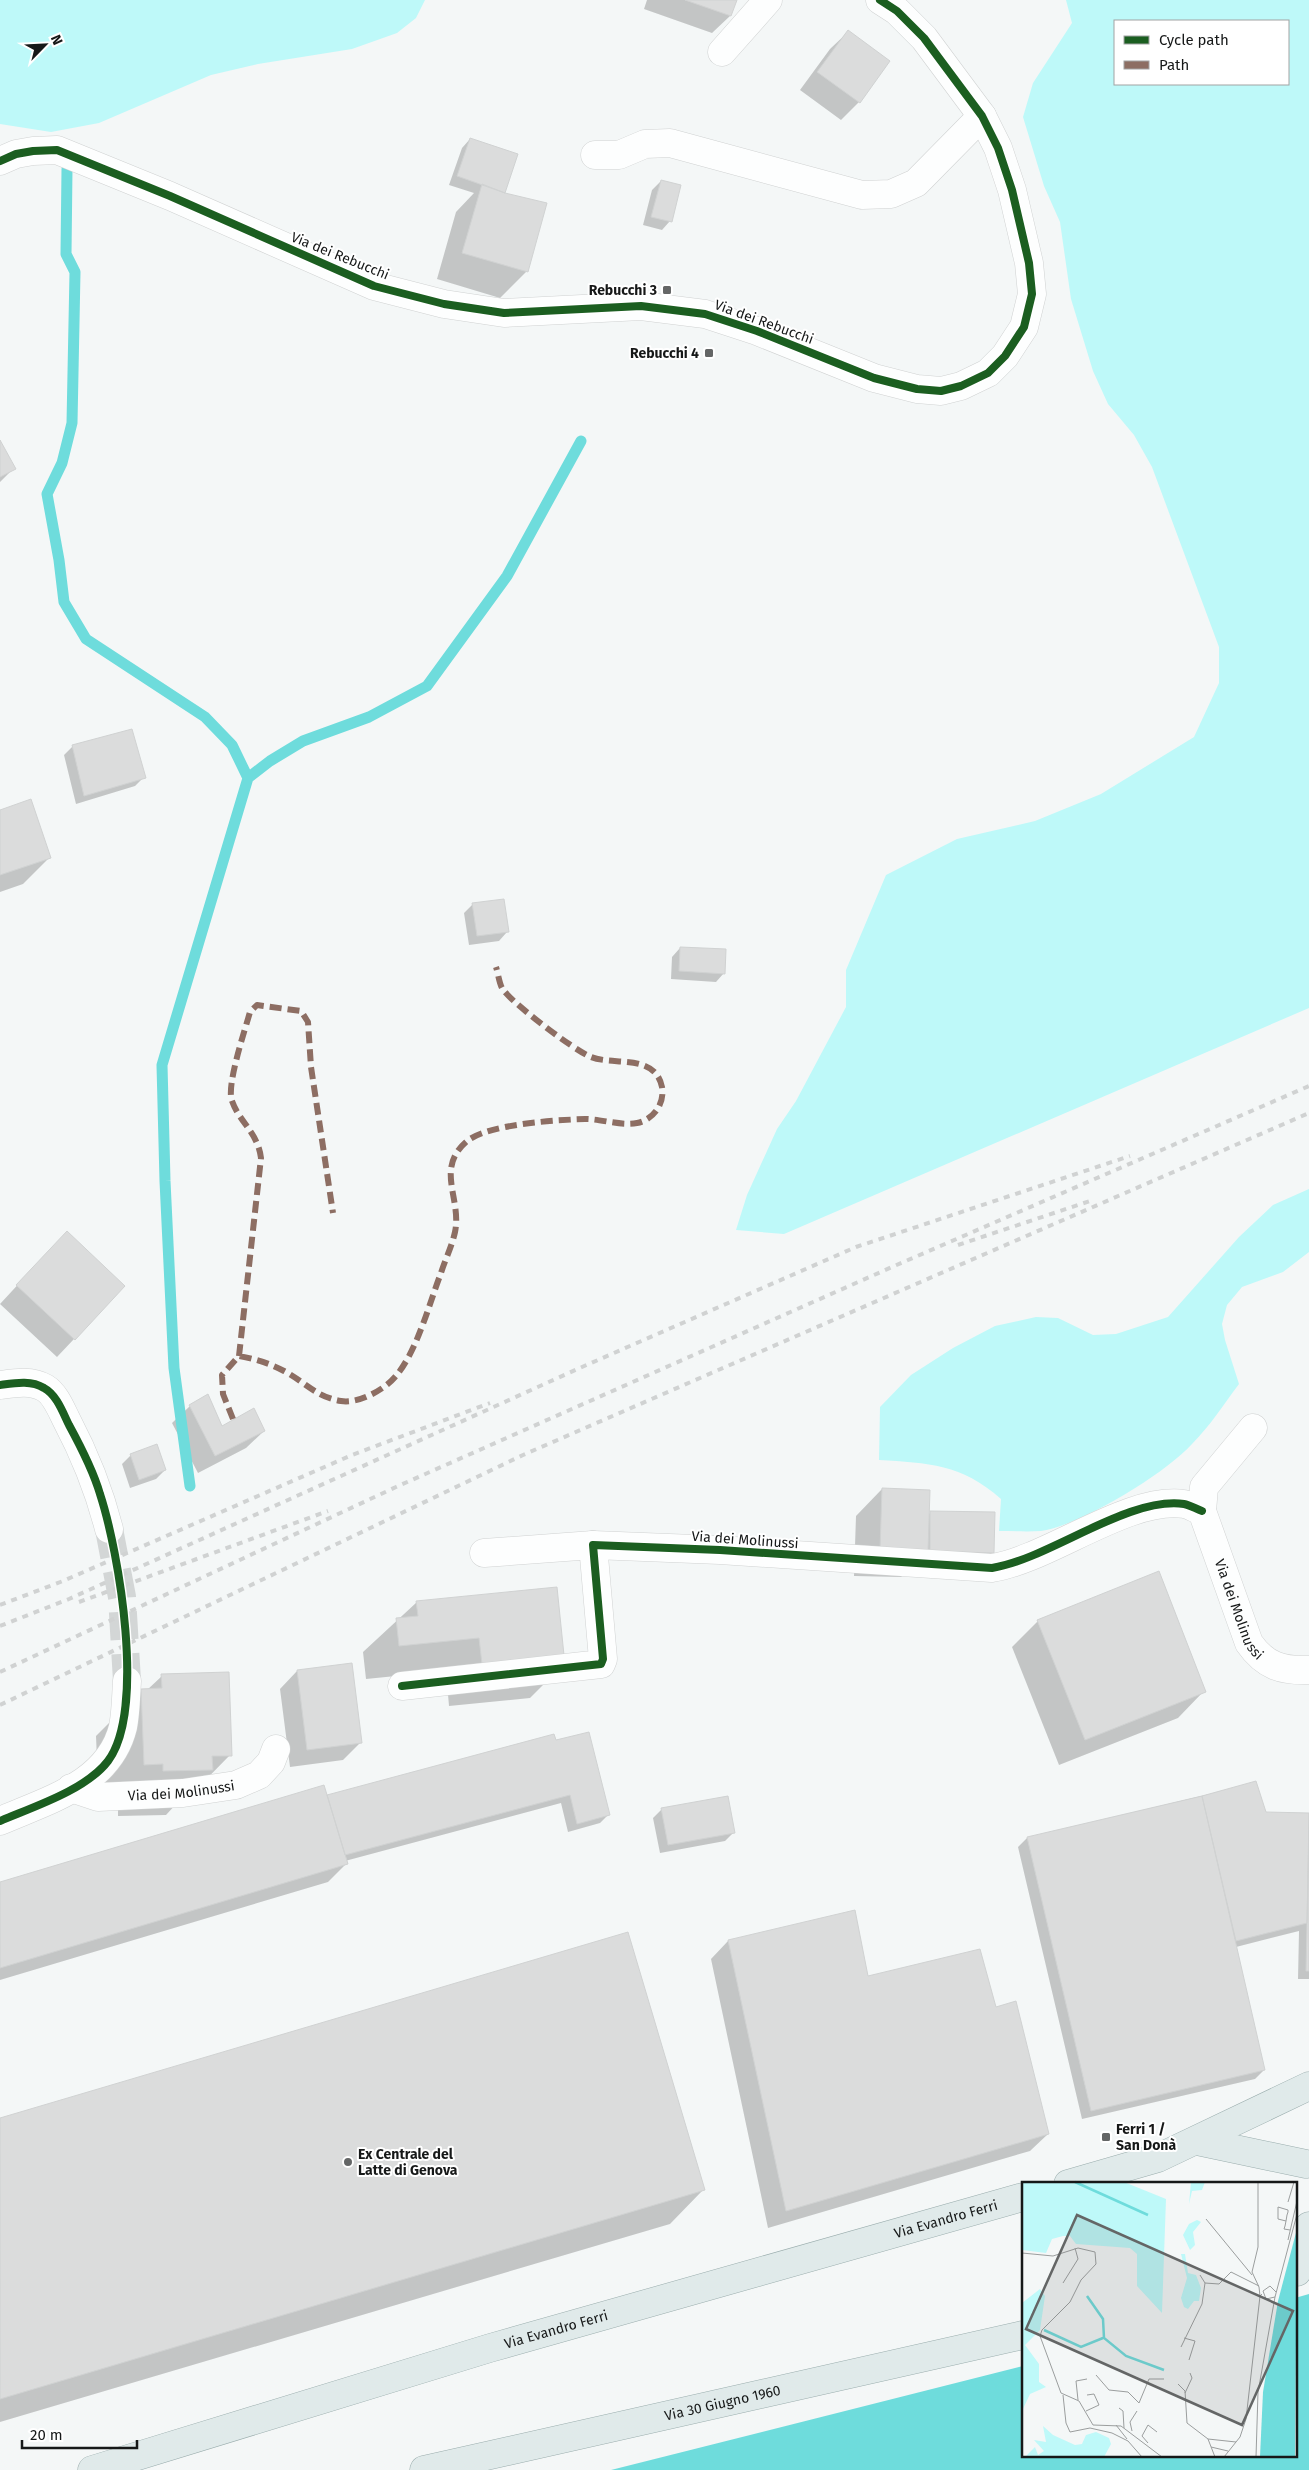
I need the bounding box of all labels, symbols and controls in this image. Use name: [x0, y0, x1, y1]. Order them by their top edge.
north arrow: [20, 20, 70, 70]
legend: [1114, 20, 1289, 85]
text: Cycle path: [1159, 31, 1229, 49]
text: N: [47, 32, 66, 48]
text: Path: [1159, 56, 1189, 74]
street label: Via dei Rebucchi: [288, 229, 392, 283]
place label: Rebucchi 3: [589, 282, 657, 299]
marker: Rebucchi 3: [661, 284, 673, 296]
street label: Via dei Rebucchi: [712, 296, 816, 348]
place label: Rebucchi 4: [630, 345, 699, 362]
marker: Rebucchi 4: [703, 347, 715, 359]
street label: Via dei Molinussi: [691, 1528, 799, 1552]
street label: Via dei Molinussi: [1211, 1557, 1267, 1663]
street label: Via dei Molinussi: [127, 1777, 236, 1804]
place label: Ferri 1 / San Donà: [1116, 2121, 1176, 2154]
marker: Ferri 1 / San Donà: [1100, 2131, 1112, 2143]
place label: Ex Centrale del Latte di Genova: [358, 2146, 458, 2179]
marker: Ex Centrale del Latte di Genova: [342, 2156, 354, 2168]
inset map: [1022, 2182, 1296, 2458]
street label: Via Evandro Ferri: [892, 2196, 1000, 2242]
street label: Via Evandro Ferri: [502, 2307, 610, 2352]
street label: Via 30 Giugno 1960: [663, 2381, 782, 2424]
scale bar: [22, 2418, 138, 2450]
text: 20 m: [30, 2426, 63, 2444]

